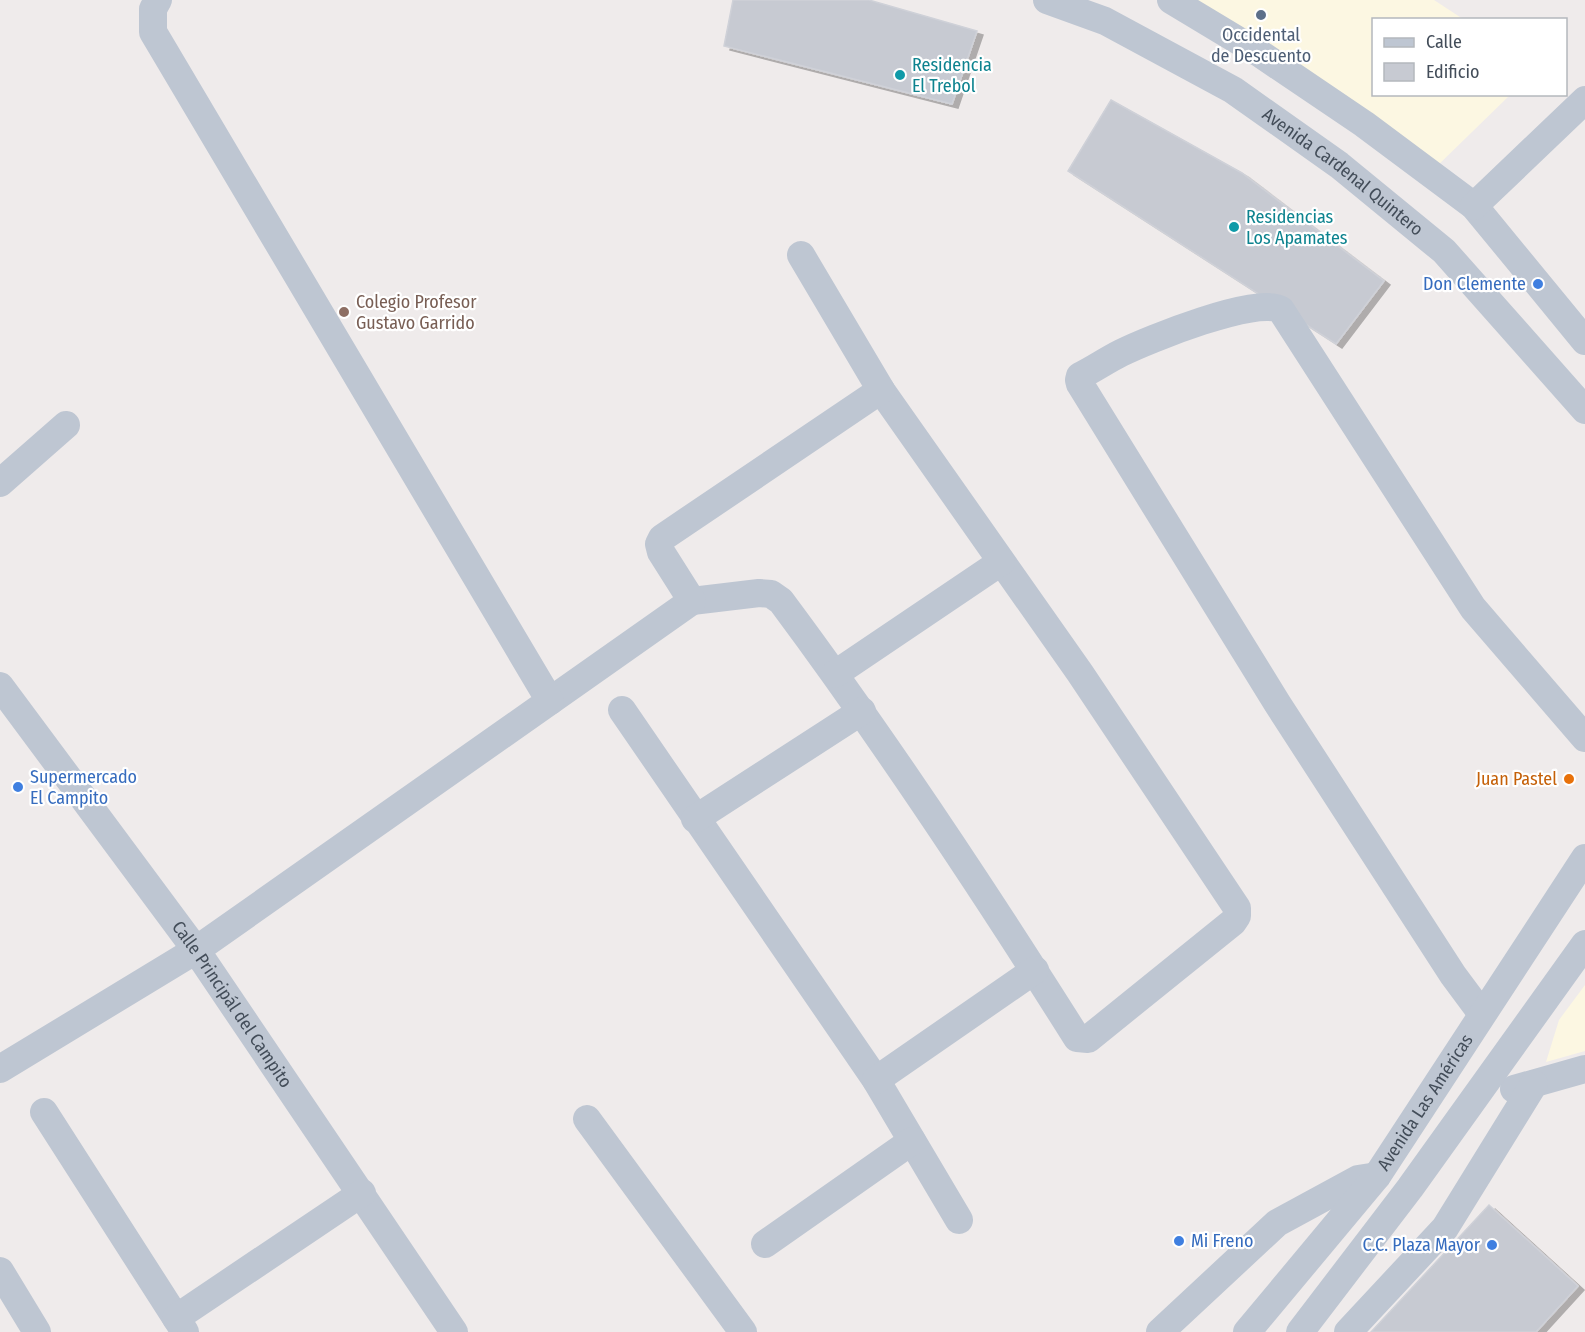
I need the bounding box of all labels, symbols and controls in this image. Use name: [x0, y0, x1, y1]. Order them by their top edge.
marker: Occidental de Descuento: [1254, 8, 1268, 22]
legend: [1372, 18, 1567, 96]
place label: Occidental de Descuento: [1211, 24, 1311, 67]
text: Calle: [1426, 31, 1462, 53]
place label: Residencia El Trebol: [912, 54, 992, 97]
text: Edificio: [1426, 61, 1479, 83]
marker: Residencia El Trebol: [893, 68, 907, 82]
street label: Avenida Cardenal Quintero: [1258, 103, 1428, 240]
place label: Residencias Los Apamates: [1246, 206, 1348, 249]
marker: Residencias Los Apamates: [1227, 220, 1241, 234]
place label: Don Clemente: [1423, 273, 1526, 295]
marker: Don Clemente: [1531, 277, 1545, 291]
place label: Colegio Profesor Gustavo Garrido: [356, 291, 477, 334]
marker: Colegio Profesor Gustavo Garrido: [337, 305, 351, 319]
place label: Supermercado El Campito: [30, 766, 137, 809]
place label: Juan Pastel: [1476, 768, 1557, 790]
marker: Juan Pastel: [1562, 772, 1576, 786]
marker: Supermercado El Campito: [11, 780, 25, 794]
street label: Calle Principál del Campito: [167, 917, 297, 1092]
street label: Avenida Las Américas: [1373, 1030, 1478, 1175]
place label: Mi Freno: [1191, 1230, 1253, 1252]
marker: Mi Freno: [1172, 1234, 1186, 1248]
place label: C.C. Plaza Mayor: [1362, 1234, 1481, 1256]
marker: C.C. Plaza Mayor: [1485, 1238, 1499, 1252]

